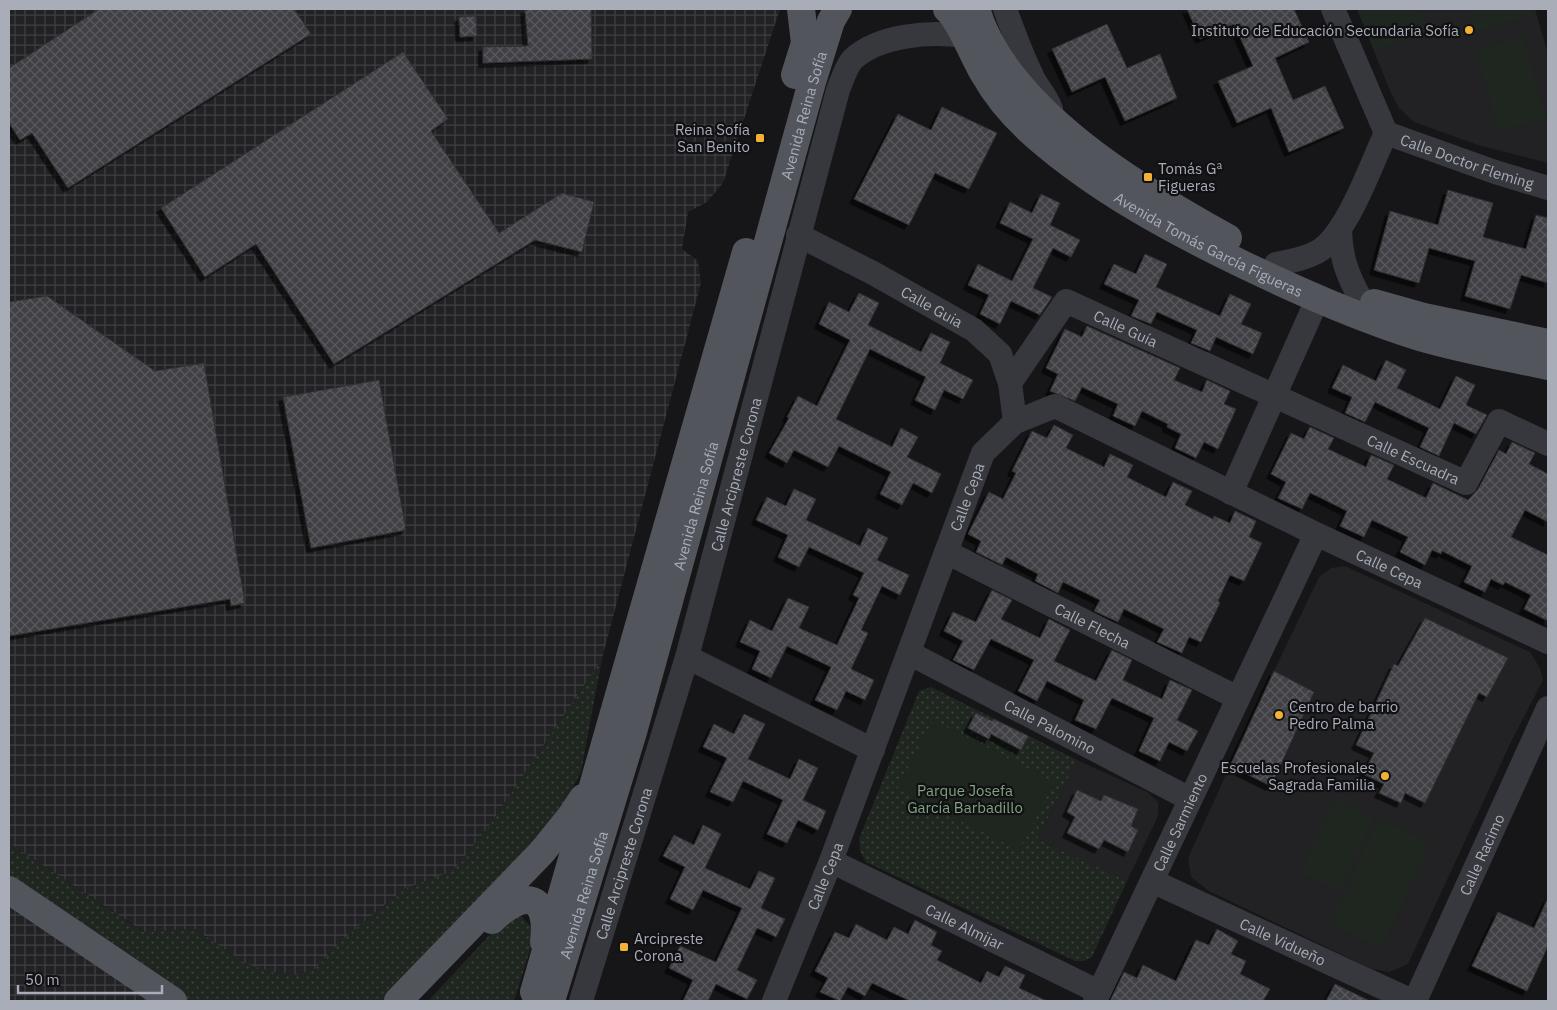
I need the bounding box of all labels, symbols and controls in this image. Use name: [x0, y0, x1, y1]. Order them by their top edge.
place label: Instituto de Educación Secundaria Sofía: [1191, 21, 1459, 40]
marker: Instituto de Educación Secundaria Sofía: [1463, 24, 1475, 36]
street label: Avenida Reina Sofía: [776, 49, 831, 182]
place label: Reina Sofía San Benito: [675, 120, 750, 156]
street label: Calle Doctor Fleming: [1398, 129, 1536, 193]
marker: Reina Sofía San Benito: [754, 132, 766, 144]
place label: Tomás Gª Figueras: [1158, 159, 1222, 195]
marker: Tomás Gª Figueras: [1142, 171, 1154, 183]
street label: Avenida Tomás García Figueras: [1111, 187, 1306, 301]
street label: Calle Guia: [898, 281, 966, 331]
street label: Calle Guía: [1091, 305, 1161, 351]
street label: Calle Arcipreste Corona: [706, 395, 765, 553]
street label: Calle Escuadra: [1364, 430, 1463, 488]
street label: Avenida Reina Sofía: [669, 439, 722, 572]
street label: Calle Cepa: [945, 460, 988, 533]
street label: Calle Cepa: [1353, 545, 1426, 592]
street label: Calle Flecha: [1052, 598, 1134, 652]
street label: Calle Palomino: [1001, 695, 1099, 758]
place label: Centro de barrio Pedro Palma: [1289, 697, 1398, 733]
marker: Centro de barrio Pedro Palma: [1273, 709, 1285, 721]
place label: Escuelas Profesionales Sagrada Familia: [1220, 758, 1375, 794]
street label: Calle Sarmiento: [1148, 770, 1211, 874]
marker: Escuelas Profesionales Sagrada Familia: [1379, 770, 1391, 782]
park label: Parque Josefa García Barbadillo: [907, 781, 1023, 817]
street label: Calle Arcipreste Corona: [591, 785, 656, 942]
street label: Calle Racimo: [1455, 811, 1508, 898]
street label: Avenida Reina Sofía: [555, 829, 612, 961]
street label: Calle Cepa: [803, 839, 847, 913]
street label: Calle Almijar: [922, 899, 1008, 954]
street label: Calle Vidueño: [1237, 913, 1329, 969]
place label: Arcipreste Corona: [634, 929, 703, 965]
marker: Arcipreste Corona: [618, 941, 630, 953]
scale bar: [18, 962, 161, 994]
text: 50 m: [25, 970, 60, 989]

